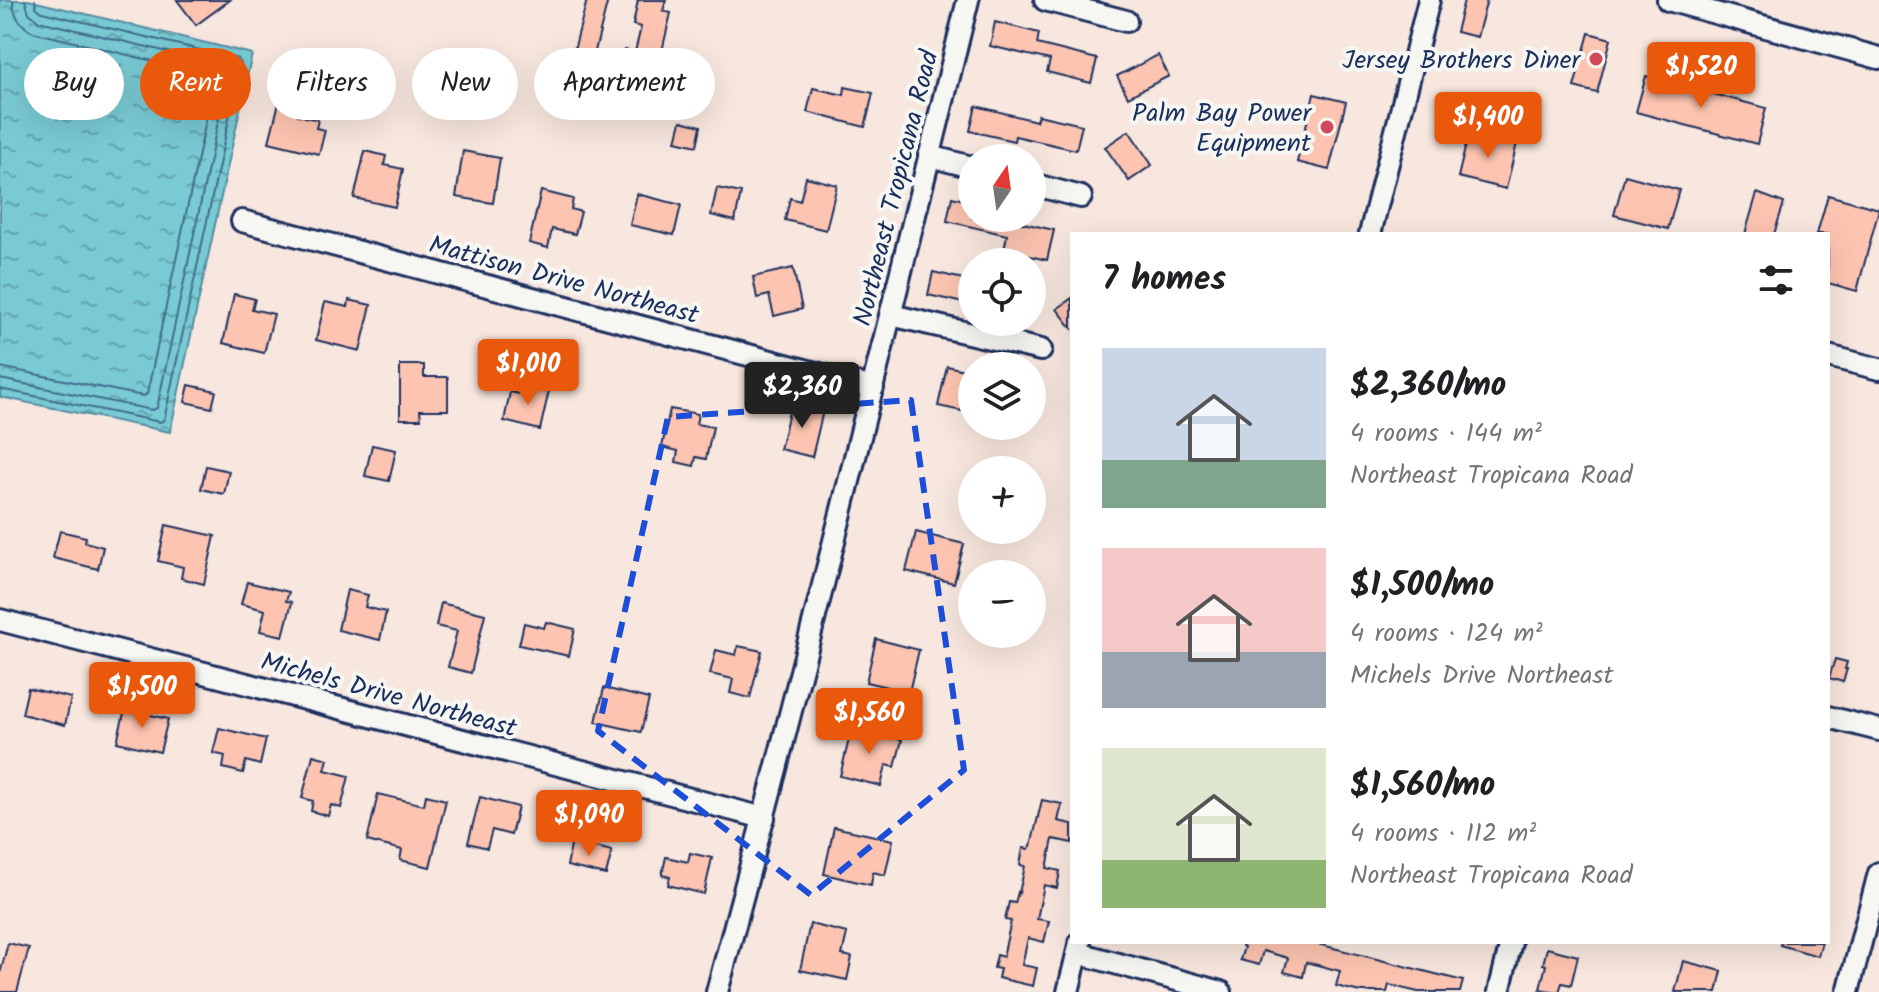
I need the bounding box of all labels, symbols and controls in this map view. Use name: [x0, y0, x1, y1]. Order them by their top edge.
place label: Jersey Brothers Diner: [1342, 40, 1581, 82]
pin: $1,520: [1636, 42, 1766, 110]
street label: Northeast Tropicana Road: [842, 45, 952, 331]
text: $1,520: [1665, 47, 1737, 89]
chip: Buy: [24, 48, 124, 120]
chip: Rent: [140, 48, 251, 120]
chip: Filters: [267, 48, 396, 120]
chip: New: [412, 48, 518, 120]
chip: Apartment: [534, 48, 715, 120]
marker: Jersey Brothers Diner: [1587, 50, 1605, 68]
pin: $1,400: [1423, 92, 1553, 160]
place label: Palm Bay Power Equipment: [1132, 93, 1312, 165]
text: $1,400: [1453, 97, 1523, 139]
marker: Palm Bay Power Equipment: [1318, 118, 1336, 136]
north arrow: [958, 144, 1046, 232]
map controls: [958, 144, 1046, 648]
street label: Mattison Drive Northeast: [424, 225, 704, 337]
button: locate: [958, 248, 1046, 336]
text: 7 homes: [1102, 253, 1226, 307]
icon: filters: [1754, 258, 1798, 302]
pin: $1,010: [463, 339, 593, 407]
text: $1,010: [496, 344, 560, 386]
button: layers: [958, 352, 1046, 440]
text: $2,360/mo: [1350, 359, 1506, 413]
pin: $2,360: [737, 362, 867, 430]
text: $2,360: [762, 367, 842, 409]
icon: home: [1166, 380, 1262, 476]
text: 4 rooms · 144 m²: [1350, 413, 1542, 455]
text: Northeast Tropicana Road: [1350, 455, 1633, 497]
button: +: [958, 456, 1046, 544]
text: $1,500/mo: [1350, 559, 1494, 613]
button: −: [958, 560, 1046, 648]
icon: home: [1166, 580, 1262, 676]
text: 4 rooms · 124 m²: [1350, 613, 1542, 655]
street label: Michels Drive Northeast: [256, 642, 522, 751]
text: Michels Drive Northeast: [1350, 655, 1613, 697]
pin: $1,500: [77, 662, 207, 730]
text: $1,500: [107, 667, 177, 709]
pin: $1,560: [804, 688, 934, 756]
text: $1,560: [834, 693, 904, 735]
text: $1,560/mo: [1350, 759, 1495, 813]
icon: home: [1166, 780, 1262, 876]
pin: $1,090: [524, 790, 654, 858]
text: $1,090: [554, 795, 624, 837]
text: 4 rooms · 112 m²: [1350, 813, 1536, 855]
text: Northeast Tropicana Road: [1350, 855, 1633, 897]

